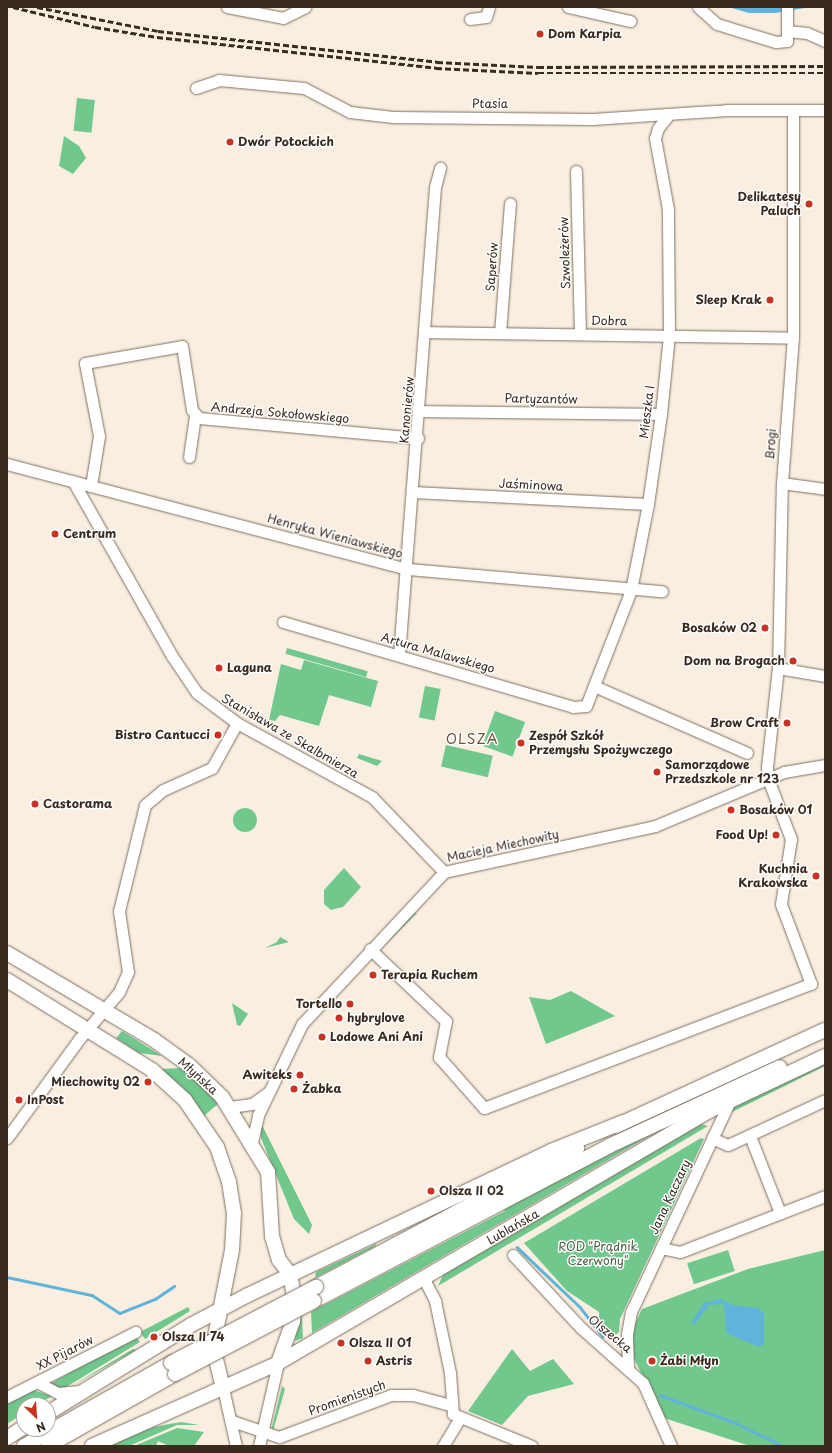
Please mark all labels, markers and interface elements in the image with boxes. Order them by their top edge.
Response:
place label: Dom Karpia [548,27,621,41]
marker: Dom Karpia [535,29,545,39]
street label: Ptasia [472,97,508,111]
place label: Dwór Potockich [238,135,334,149]
marker: Dwór Potockich [225,137,235,147]
place label: Delikatesy Paluch [738,190,801,218]
marker: Delikatesy Paluch [804,199,814,209]
street label: Szwoleżerów [557,217,573,289]
street label: Saperów [483,242,501,292]
place label: Sleep Krak [695,293,762,307]
marker: Sleep Krak [765,295,775,305]
street label: Dobra [591,313,627,329]
street label: Kanonierów [397,376,417,444]
street label: Mieszka I [637,384,657,440]
street label: Partyzantów [504,391,578,407]
street label: Andrzeja Sokołowskiego [210,400,350,426]
street label: Brogi [763,428,779,460]
street label: Jaśminowa [498,476,564,494]
street label: Henryka Wieniawskiego [266,511,404,561]
place label: Centrum [63,527,116,541]
marker: Centrum [50,529,60,539]
place label: Bosaków 02 [681,621,757,635]
marker: Bosaków 02 [760,623,770,633]
street label: Artura Malawskiego [379,630,497,676]
place label: Dom na Brogach [683,654,785,668]
marker: Dom na Brogach [788,656,798,666]
place label: Laguna [227,661,272,675]
marker: Laguna [214,663,224,673]
street label: Stanisława ze Skalbmierza [219,691,361,781]
place label: Brow Craft [709,716,779,730]
marker: Brow Craft [782,718,792,728]
place label: Bistro Cantucci [115,728,210,742]
place label: Zespół Szkół Przemysłu Spożywczego [529,729,673,757]
marker: Bistro Cantucci [213,730,223,740]
district label: OLSZA [446,731,498,747]
marker: Zespół Szkół Przemysłu Spożywczego [516,738,526,748]
place label: Samorządowe Przedszkole nr 123 [665,758,780,786]
marker: Samorządowe Przedszkole nr 123 [652,767,662,777]
place label: Castorama [43,797,112,811]
marker: Castorama [30,799,40,809]
place label: Bosaków 01 [739,803,813,817]
marker: Bosaków 01 [726,805,736,815]
street label: Macieja Miechowity [445,827,561,865]
place label: Food Up! [716,828,768,842]
marker: Food Up! [771,830,781,840]
place label: Kuchnia Krakowska [738,862,808,890]
marker: Kuchnia Krakowska [811,871,821,881]
place label: Terapia Ruchem [381,968,479,982]
marker: Terapia Ruchem [368,970,378,980]
place label: Tortello [296,997,342,1011]
marker: Tortello [345,999,355,1009]
place label: hybrylove [347,1011,405,1025]
marker: hybrylove [334,1013,344,1023]
place label: Lodowe Ani Ani [330,1030,423,1044]
marker: Lodowe Ani Ani [317,1032,327,1042]
street label: Młyńska [175,1055,221,1097]
place label: Awiteks [242,1068,292,1082]
marker: Awiteks [295,1070,305,1080]
place label: Miechowity 02 [51,1075,140,1089]
marker: Miechowity 02 [143,1077,153,1087]
place label: Żabka [302,1082,342,1096]
marker: Żabka [289,1084,299,1094]
place label: InPost [27,1093,64,1107]
marker: InPost [14,1095,24,1105]
street label: Jana Kaczary [647,1158,693,1236]
place label: Olsza II 02 [439,1184,505,1198]
marker: Olsza II 02 [426,1186,436,1196]
street label: Lublańska [484,1206,542,1248]
park label: ROD "Prądnik Czerwony" [557,1240,639,1268]
street label: Olszecka [585,1312,635,1356]
place label: Olsza II 74 [162,1330,226,1344]
street label: XX Pijarów [34,1332,96,1374]
marker: Olsza II 74 [149,1332,159,1342]
place label: Olsza II 01 [349,1336,413,1350]
marker: Olsza II 01 [336,1338,346,1348]
place label: Astris [376,1354,412,1368]
place label: Żabi Młyn [660,1354,719,1368]
marker: Astris [363,1356,373,1366]
marker: Żabi Młyn [647,1356,657,1366]
street label: Promienistych [306,1377,388,1419]
north arrow [16,1397,56,1437]
text: N [33,1418,48,1437]

